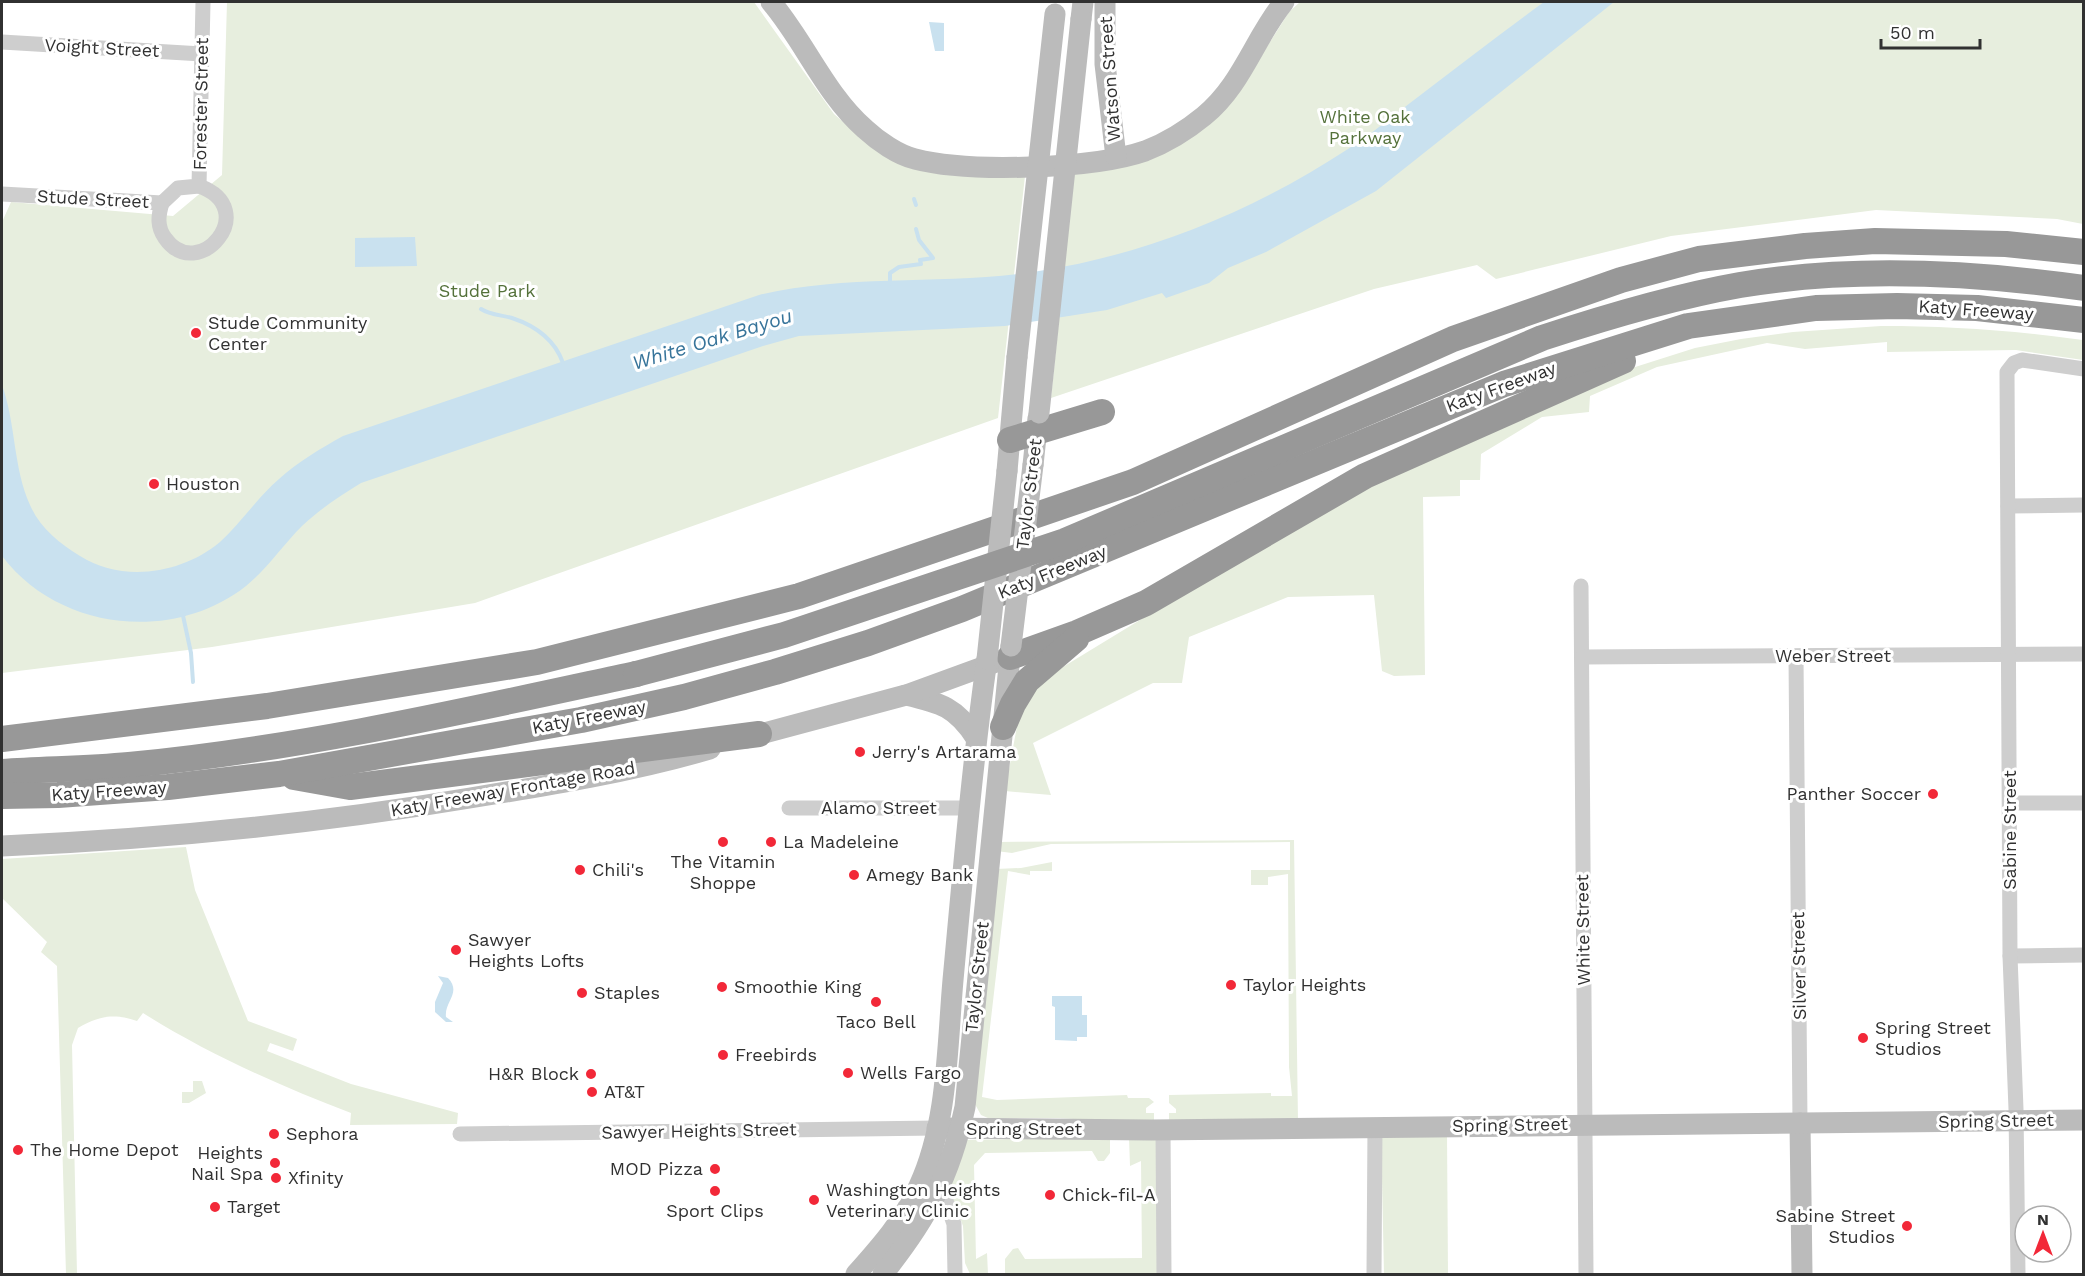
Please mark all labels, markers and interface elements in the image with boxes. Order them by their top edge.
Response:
scale bar [1881,12,1980,50]
street label: Watson Street [1095,15,1124,142]
text: 50 m [1890,22,1935,43]
street label: Voight Street [44,34,160,61]
street label: Forester Street [189,37,212,171]
park label: White Oak Parkway [1319,106,1411,148]
street label: Stude Street [36,185,150,212]
park label: Stude Park [439,280,535,301]
street label: Katy Freeway [1918,295,2035,324]
water label: White Oak Bayou [629,303,795,375]
place label: Stude Community Center [208,312,368,354]
marker: Stude Community Center [189,326,203,340]
street label: Katy Freeway [1443,357,1559,416]
street label: Taylor Street [1011,437,1046,551]
place label: Houston [166,473,240,494]
marker: Houston [147,477,161,491]
street label: Katy Freeway [994,540,1110,603]
street label: Weber Street [1775,645,1891,666]
street label: Katy Freeway [530,695,648,738]
place label: Jerry's Artarama [872,741,1016,762]
marker: Jerry's Artarama [853,745,867,759]
street label: Katy Freeway Frontage Road [389,757,637,820]
street label: Sabine Street [1999,770,2020,890]
street label: Katy Freeway [51,776,168,805]
place label: Panther Soccer [1786,783,1921,804]
marker: Panther Soccer [1926,787,1940,801]
street label: Alamo Street [821,797,937,818]
place label: La Madeleine [783,831,899,852]
marker: The Vitamin Shoppe [716,835,730,849]
marker: La Madeleine [764,835,778,849]
place label: The Vitamin Shoppe [671,851,775,893]
place label: Chili's [592,859,644,880]
marker: Chili's [573,863,587,877]
place label: Amegy Bank [866,864,973,885]
marker: Amegy Bank [847,868,861,882]
street label: White Street [1571,874,1594,986]
street label: Silver Street [1787,911,1810,1020]
street label: Taylor Street [960,920,993,1034]
place label: Sawyer Heights Lofts [468,929,584,971]
marker: Sawyer Heights Lofts [449,943,463,957]
place label: Taylor Heights [1243,974,1366,995]
place label: Smoothie King [734,976,862,997]
marker: Taylor Heights [1224,978,1238,992]
marker: Smoothie King [715,980,729,994]
place label: Staples [594,982,660,1003]
marker: Staples [575,986,589,1000]
marker: Taco Bell [869,995,883,1009]
place label: Taco Bell [836,1011,916,1032]
place label: Spring Street Studios [1875,1017,1991,1059]
marker: Spring Street Studios [1856,1031,1870,1045]
place label: Freebirds [735,1044,817,1065]
marker: Freebirds [716,1048,730,1062]
place label: Wells Fargo [860,1062,961,1083]
place label: H&R Block [488,1063,579,1084]
marker: Wells Fargo [841,1066,855,1080]
marker: H&R Block [584,1067,598,1081]
place label: AT&T [604,1081,645,1102]
marker: AT&T [585,1085,599,1099]
street label: Spring Street [1938,1109,2055,1132]
street label: Spring Street [1452,1113,1569,1136]
street label: Sawyer Heights Street [601,1118,797,1143]
street label: Spring Street [966,1118,1082,1139]
place label: Sephora [286,1123,358,1144]
marker: Sephora [267,1127,281,1141]
place label: The Home Depot [30,1139,179,1160]
place label: Heights Nail Spa [191,1142,263,1184]
marker: The Home Depot [11,1143,25,1157]
marker: Heights Nail Spa [268,1156,282,1170]
place label: MOD Pizza [610,1158,703,1179]
marker: MOD Pizza [708,1162,722,1176]
place label: Xfinity [288,1167,344,1188]
marker: Xfinity [269,1171,283,1185]
place label: Washington Heights Veterinary Clinic [826,1179,1000,1221]
marker: Sport Clips [708,1184,722,1198]
place label: Chick-fil-A [1062,1184,1156,1205]
marker: Chick-fil-A [1043,1188,1057,1202]
marker: Washington Heights Veterinary Clinic [807,1193,821,1207]
place label: Target [227,1196,281,1217]
marker: Target [208,1200,222,1214]
place label: Sport Clips [666,1200,764,1221]
north arrow [2013,1204,2073,1264]
place label: Sabine Street Studios [1776,1205,1895,1247]
text: N [2037,1210,2049,1229]
marker: Sabine Street Studios [1900,1219,1914,1233]

